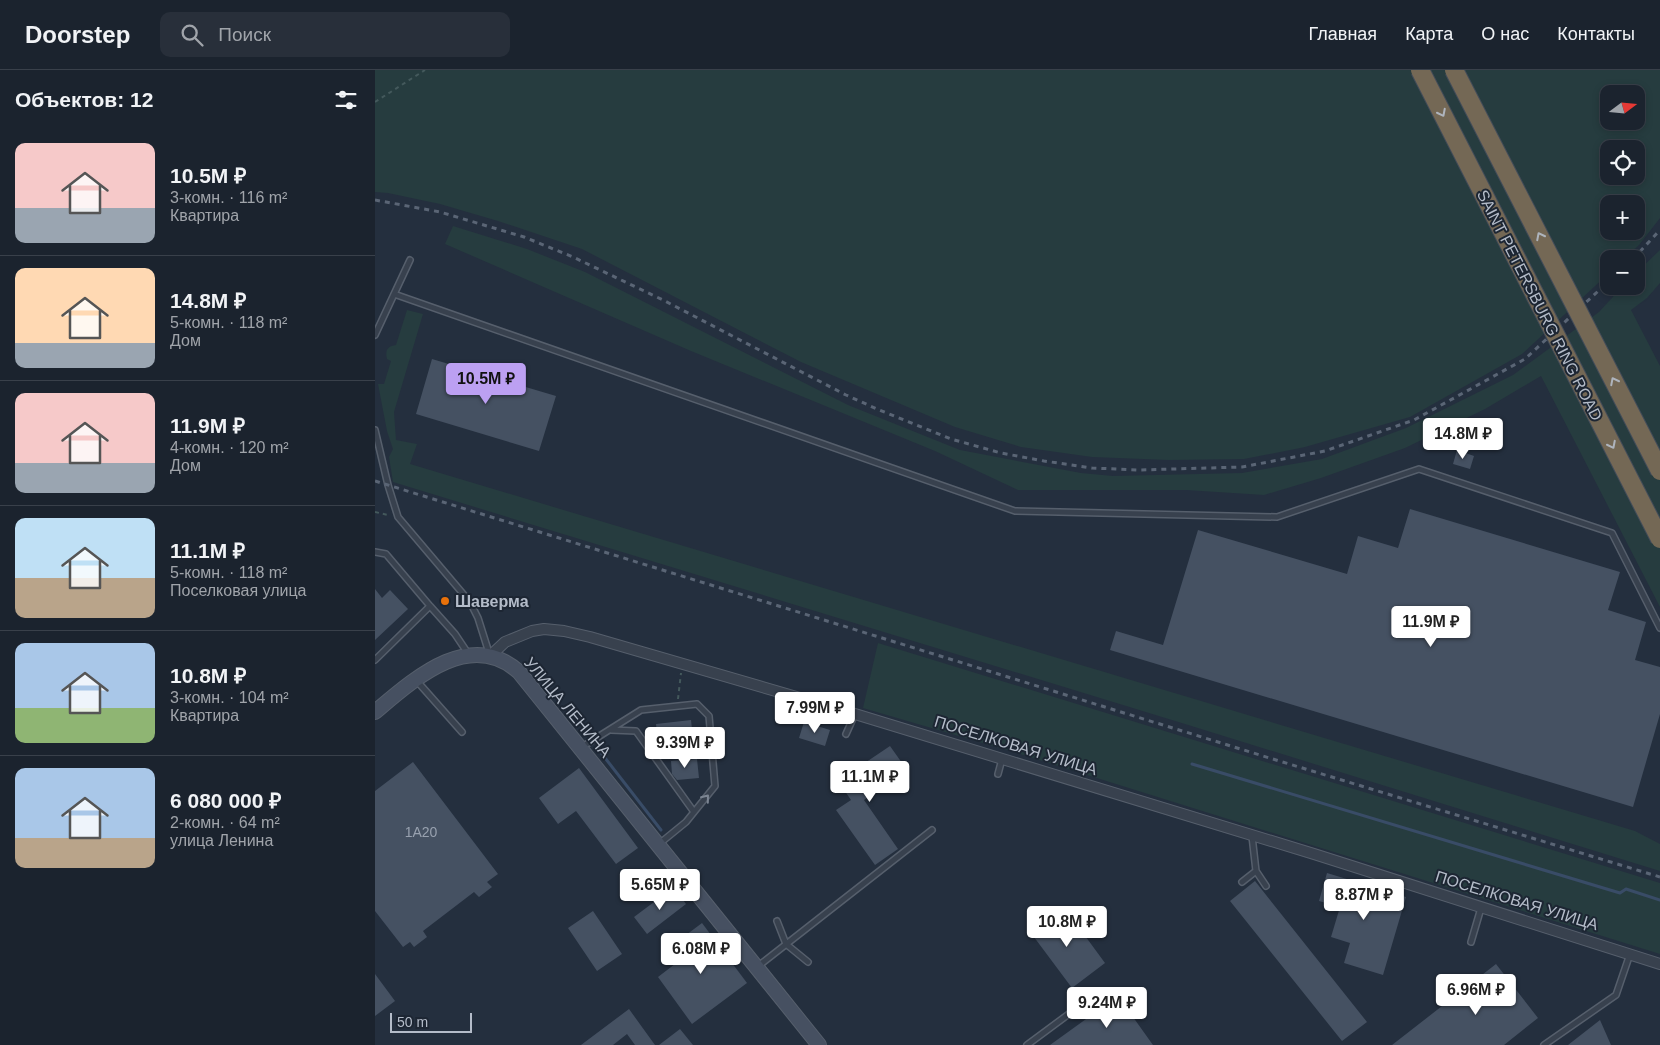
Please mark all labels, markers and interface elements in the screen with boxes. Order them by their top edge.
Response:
search box [160,12,510,57]
text: Doorstep [25,21,130,48]
icon: search [178,21,206,49]
text: Поиск [218,24,271,45]
text: Главная [1309,24,1377,44]
text: Карта [1405,24,1453,44]
text: О нас [1481,24,1529,44]
text: Контакты [1557,24,1635,44]
north arrow [1600,85,1645,130]
map controls [1600,85,1645,295]
icon: filters [332,86,360,114]
text: Объектов: 12 [15,88,153,111]
one-way arrow [1436,108,1446,117]
button: locate [1600,140,1645,185]
icon: home [55,163,115,223]
text: 10.5M ₽ [170,164,246,187]
street label: SAINT PETERSBURG RING ROAD [1474,187,1605,423]
text: 3-комн. · 116 m² [170,189,287,206]
button: + [1600,195,1645,240]
text: Квартира [170,207,239,224]
one-way arrow [1536,232,1546,241]
button: − [1600,250,1645,295]
icon: home [55,288,115,348]
text: 14.8M ₽ [170,289,246,312]
text: 5-комн. · 118 m² [170,314,287,331]
text: Дом [170,332,201,349]
pin: 10.5M ₽ [440,362,532,405]
text: 10.5M ₽ [457,370,515,387]
one-way arrow [1610,377,1620,386]
icon: home [55,413,115,473]
text: 11.9M ₽ [170,414,245,437]
pin: 14.8M ₽ [1417,418,1509,460]
text: 14.8M ₽ [1434,425,1492,442]
text: 4-комн. · 120 m² [170,439,289,456]
one-way arrow [1606,440,1616,449]
text: Дом [170,457,201,474]
icon: home [55,538,115,598]
text: 11.1M ₽ [170,539,245,562]
text: 5-комн. · 118 m² [170,564,287,581]
text: Поселковая улица [170,582,307,599]
place label: Шаверма [455,593,529,610]
marker: Шаверма [439,595,451,607]
pin: 11.9M ₽ [1385,606,1477,648]
text: 11.9M ₽ [1402,613,1460,630]
street label: УЛИЦА ЛЕНИНА [521,654,615,761]
icon: home [55,663,115,723]
text: 10.8M ₽ [170,664,246,687]
text: 3-комн. · 104 m² [170,689,289,706]
pin: 7.99M ₽ [769,692,861,734]
text: 7.99M ₽ [786,699,844,716]
text: Квартира [170,707,239,724]
street label: ПОСЕЛКОВАЯ УЛИЦА [932,713,1100,778]
pin: 9.39M ₽ [639,726,731,769]
text: 9.39M ₽ [656,734,714,751]
pin: 11.1M ₽ [824,760,916,803]
text: 11.1M ₽ [841,768,899,785]
icon: home [55,788,115,848]
text: 6 080 000 ₽ [170,789,281,812]
one-way arrow [700,795,708,804]
text: 2-комн. · 64 m² [170,814,280,831]
house number: 1А20 [405,824,438,840]
text: улица Ленина [170,832,273,849]
pin: 5.65M ₽ [614,868,706,911]
street label: ПОСЕЛКОВАЯ УЛИЦА [1433,868,1601,933]
text: 5.65M ₽ [631,876,689,893]
pin: 8.87M ₽ [1318,878,1410,921]
text: 8.87M ₽ [1335,886,1393,903]
pin: 10.8M ₽ [1021,906,1113,948]
text: 10.8M ₽ [1038,913,1096,930]
pin: 6.08M ₽ [655,932,747,975]
text: 6.08M ₽ [672,940,730,957]
pin: 6.96M ₽ [1430,974,1522,1016]
text: 6.96M ₽ [1447,981,1505,998]
pin: 9.24M ₽ [1061,986,1153,1029]
text: 9.24M ₽ [1078,994,1136,1011]
scale bar [390,1010,473,1033]
text: 50 m [397,1014,428,1030]

